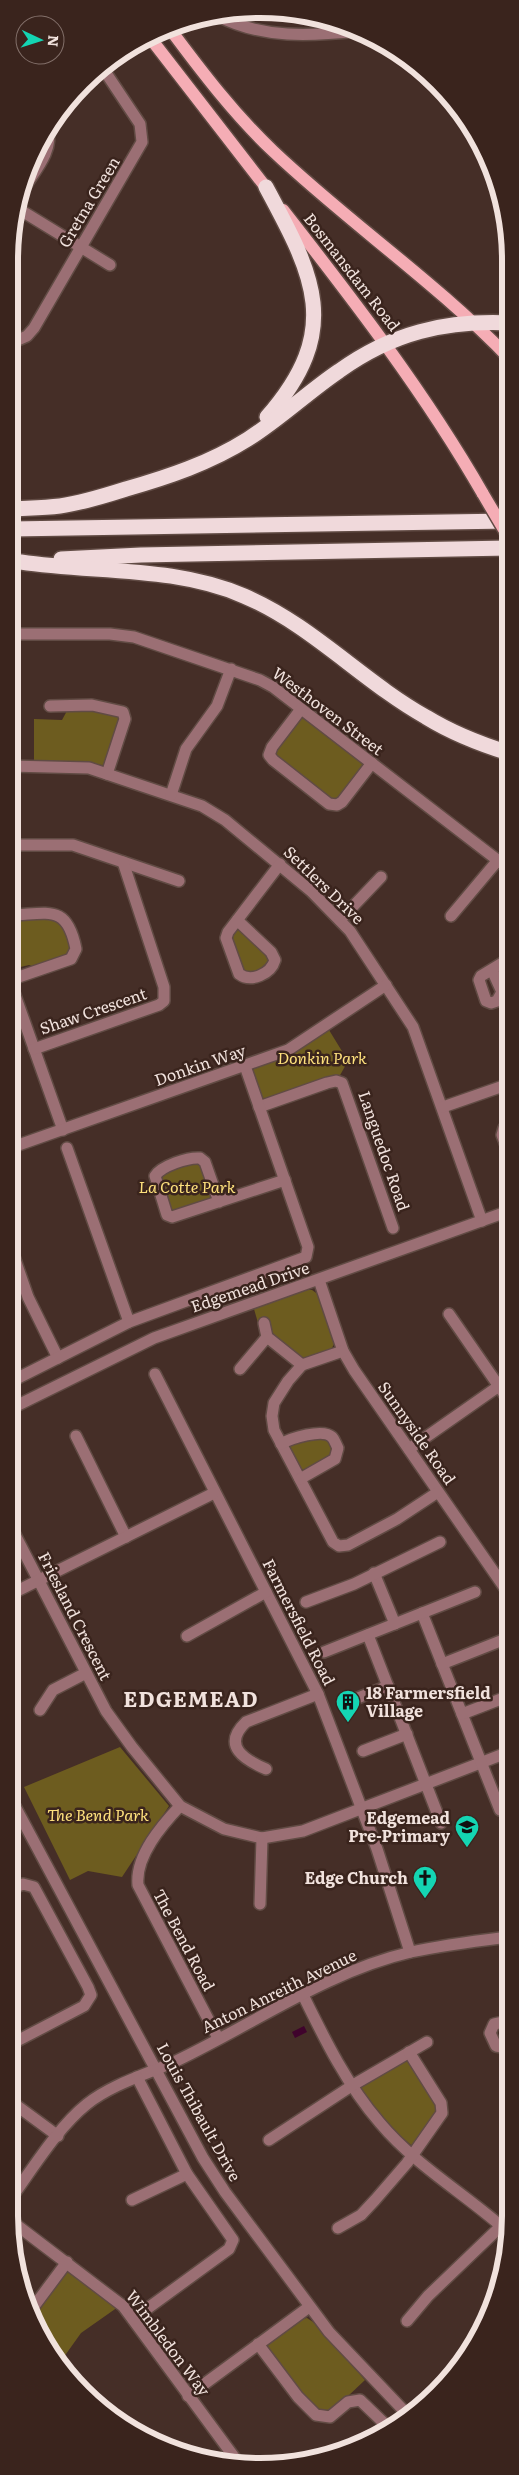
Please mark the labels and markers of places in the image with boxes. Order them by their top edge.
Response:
place label: 18 Farmersfield Village [366,1680,491,1722]
building icon: 18 Farmersfield Village [335,1689,361,1723]
place label: Edgemead Pre-Primary [348,1805,450,1847]
school or university icon: Edgemead Pre-Primary [454,1814,480,1848]
place label: Edge Church [304,1865,408,1889]
church icon: Edge Church [412,1865,438,1899]

